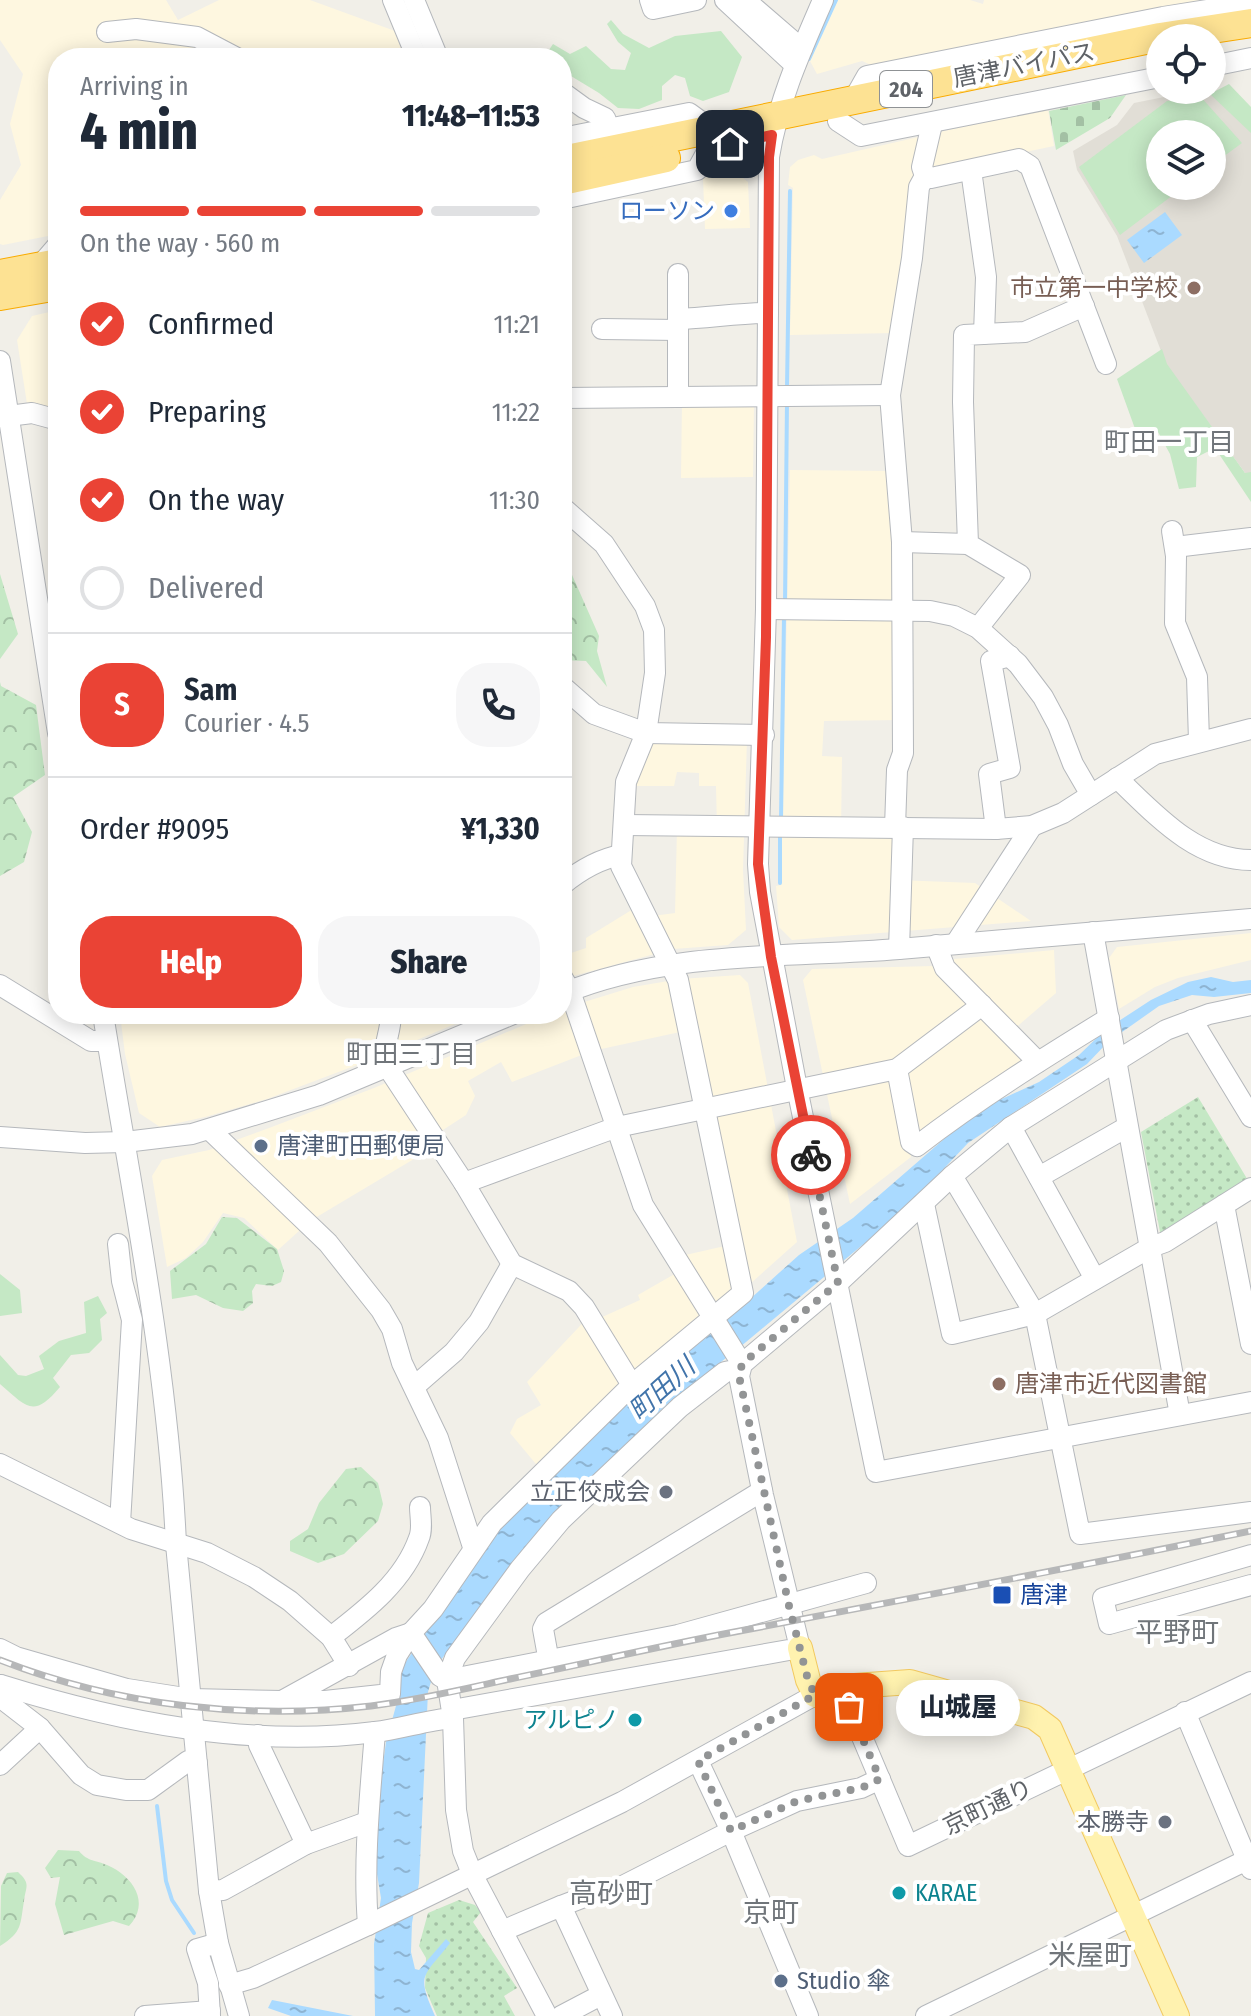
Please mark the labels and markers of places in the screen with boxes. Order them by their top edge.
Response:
pin [696,110,764,178]
place label: ローソン [619,197,715,225]
marker: ローソン [722,202,740,220]
place label: 市立第一中学校 [1010,274,1178,302]
marker: 市立第一中学校 [1185,279,1203,297]
place label: 唐津町田郵便局 [277,1132,445,1160]
marker: 唐津町田郵便局 [252,1137,270,1155]
place label: 唐津市近代図書館 [1015,1370,1207,1398]
marker: 唐津市近代図書館 [990,1375,1008,1393]
place label: 立正佼成会 [530,1478,650,1506]
marker: 立正佼成会 [657,1483,675,1501]
place label: 唐津 [1020,1581,1068,1609]
marker: 唐津 [991,1584,1013,1606]
pin [815,1673,883,1741]
callout: 山城屋 [897,1679,1021,1735]
place label: アルピノ [523,1706,619,1734]
marker: アルピノ [626,1711,644,1729]
place label: 本勝寺 [1077,1808,1149,1836]
marker: 本勝寺 [1156,1813,1174,1831]
place label: KARAE [915,1879,977,1907]
marker: KARAE [890,1884,908,1902]
place label: Studio 傘 [797,1967,890,1995]
marker: Studio 傘 [772,1972,790,1990]

